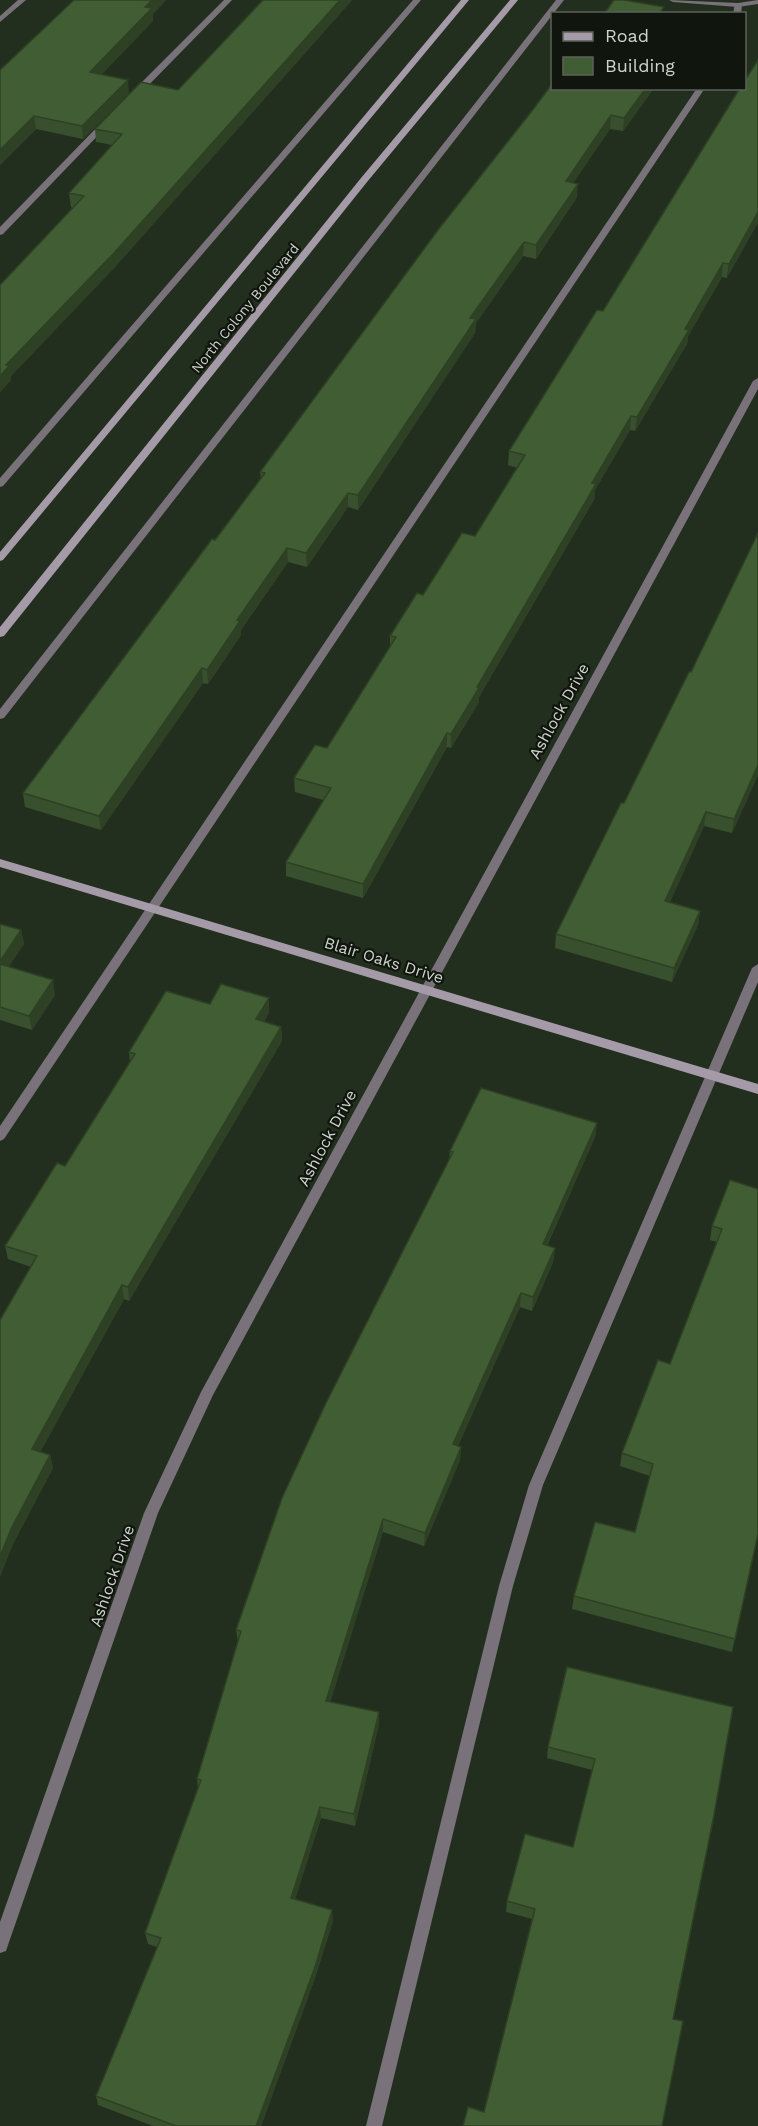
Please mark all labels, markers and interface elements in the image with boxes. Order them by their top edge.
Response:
legend [551,12,746,90]
text: Road [605,25,649,46]
text: Building [605,55,675,76]
street label: North Colony Boulevard [188,240,302,376]
street label: Ashlock Drive [525,660,593,762]
street label: Blair Oaks Drive [322,933,446,987]
street label: Ashlock Drive [294,1087,360,1189]
street label: Ashlock Drive [86,1523,138,1629]

